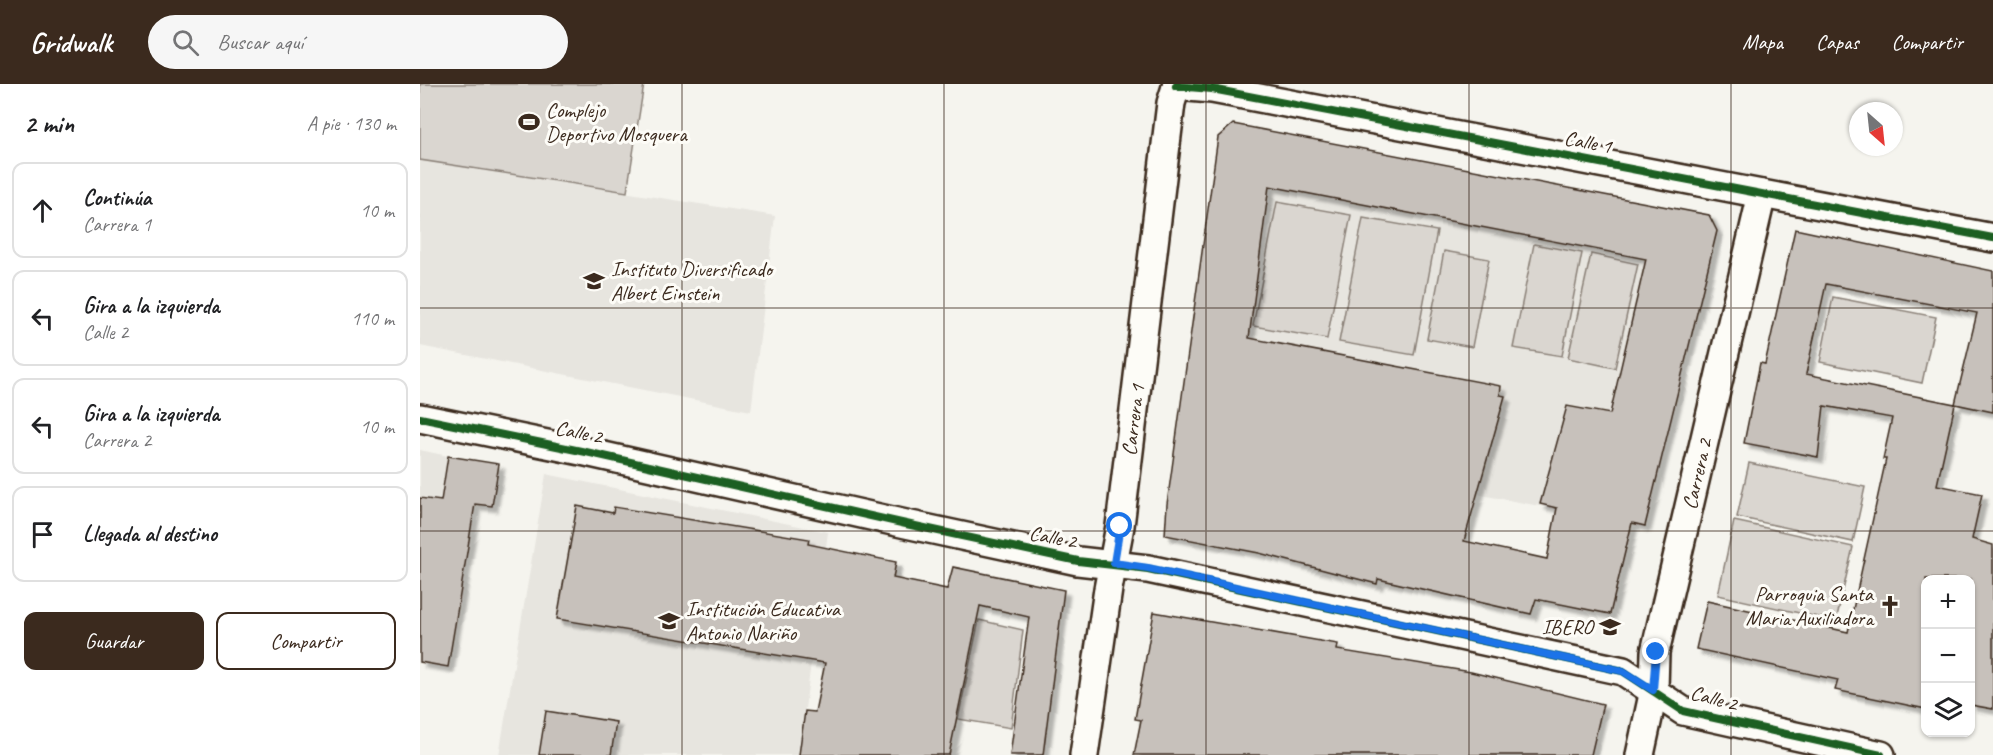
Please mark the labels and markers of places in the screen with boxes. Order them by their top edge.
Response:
place label: Complejo Deportivo Mosquera [546,97,688,147]
sports icon: Complejo Deportivo Mosquera [517,110,541,134]
place label: Instituto Diversificado Albert Einstein [611,256,775,306]
school or university icon: Instituto Diversificado Albert Einstein [582,269,606,293]
place label: Parroquia Santa Maria Auxiliadora [1746,581,1875,631]
church icon: Parroquia Santa Maria Auxiliadora [1878,594,1902,618]
place label: Institución Educativa Antonio Nariño [686,596,842,646]
school or university icon: Institución Educativa Antonio Nariño [657,609,681,633]
place label: IBERO [1542,614,1596,640]
school or university icon: IBERO [1598,615,1622,639]

